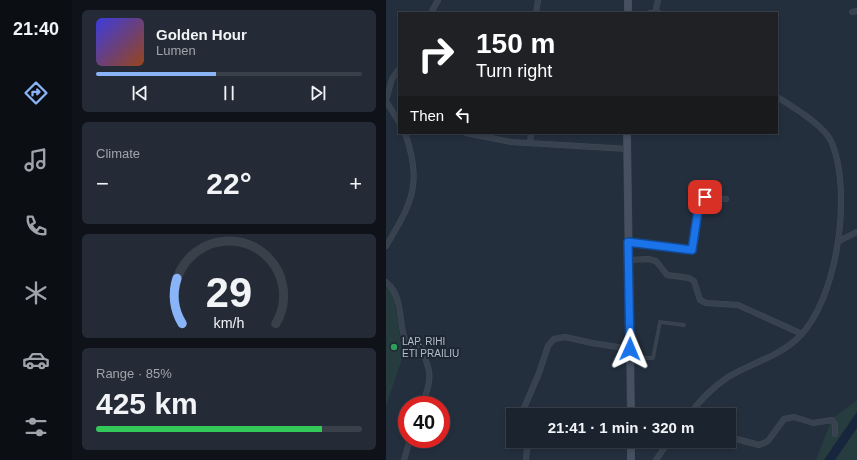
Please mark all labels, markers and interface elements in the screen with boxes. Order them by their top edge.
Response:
text: 21:40 [13,19,59,39]
text: Golden Hour [156,26,247,43]
icon: right [410,28,462,80]
text: 150 m [476,28,555,59]
text: Lumen [156,43,196,58]
text: Turn right [476,61,552,81]
icon: directions [22,79,50,107]
icon: previous [129,82,151,104]
icon: pause [218,82,240,104]
icon: next [307,82,329,104]
icon: left [452,104,474,126]
text: Then [410,107,444,124]
icon: music [22,146,50,174]
text: Climate [96,146,140,161]
text: 22° [206,167,252,200]
text: − [96,171,109,196]
text: + [349,171,362,196]
pin [688,180,722,214]
icon: arrive [694,186,716,208]
icon: phone [22,212,50,240]
text: 29 [206,269,252,316]
icon: climate [22,279,50,307]
text: km/h [214,315,245,331]
position arrow [609,328,651,370]
place label: LAP. RIHI ETI PRAILIU [402,336,459,359]
marker: LAP. RIHI ETI PRAILIU [389,342,399,352]
icon: car [22,346,50,374]
text: Range · 85% [96,366,172,381]
text: 425 km [96,387,198,420]
speed limit sign: 40 [398,396,450,448]
icon: filters [22,413,50,441]
text: 21:41 · 1 min · 320 m [548,419,694,436]

